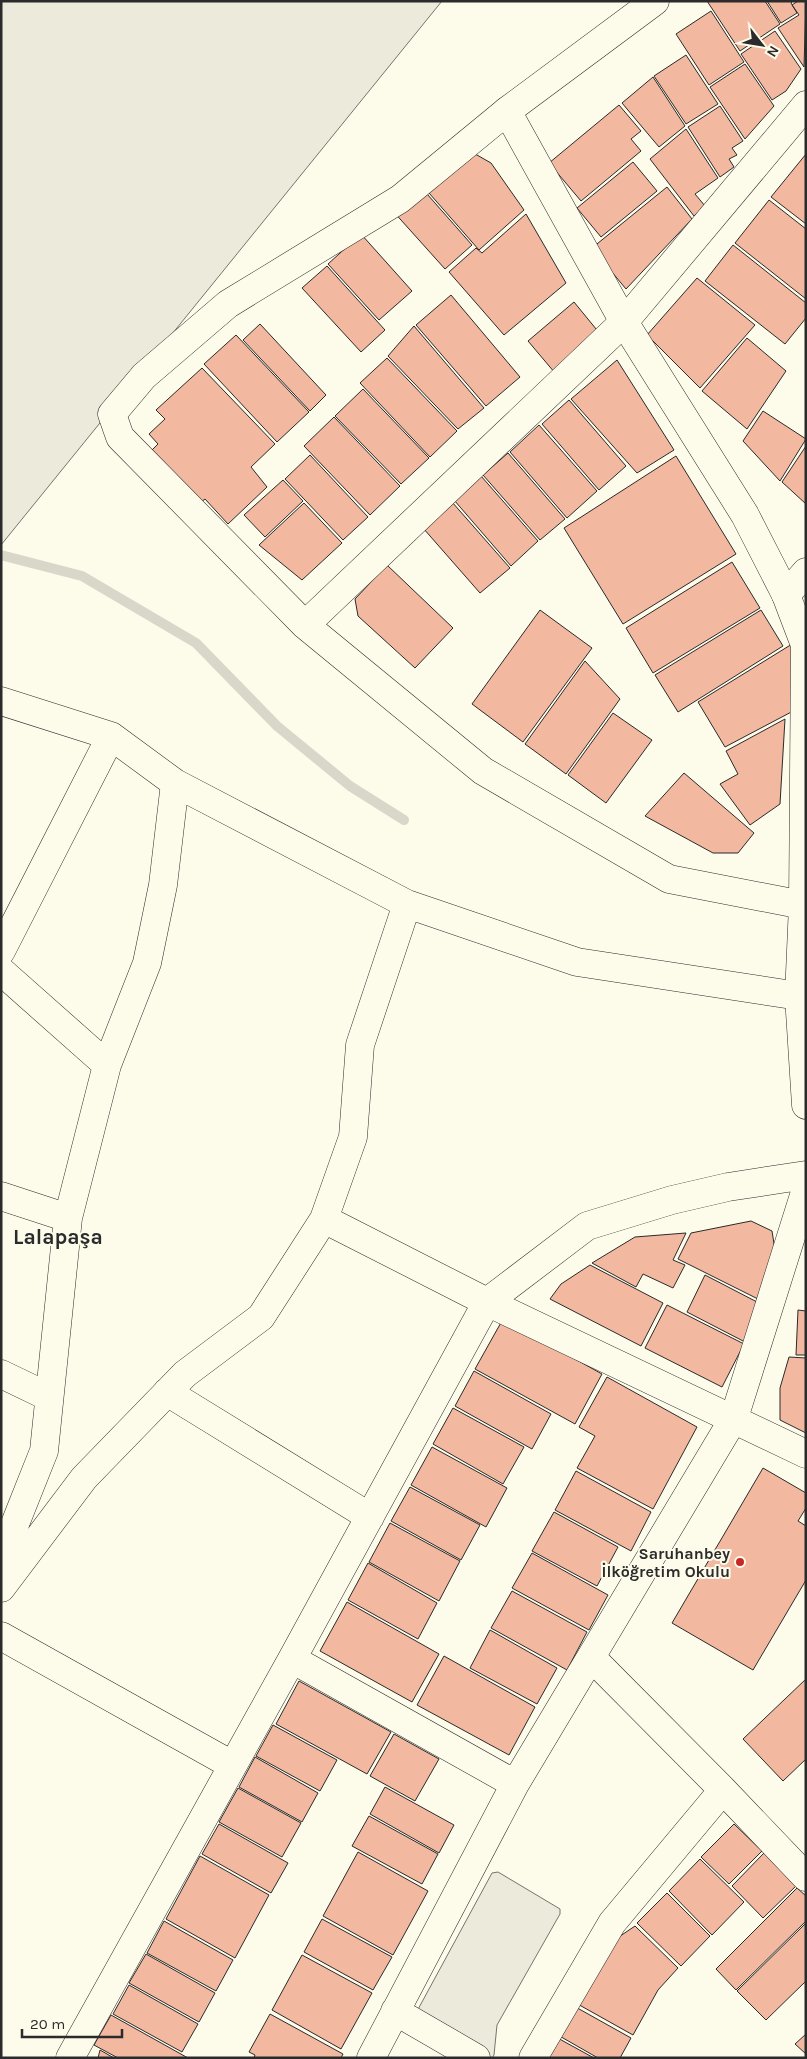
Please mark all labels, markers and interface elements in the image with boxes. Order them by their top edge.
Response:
north arrow [737,20,787,70]
text: N [763,43,783,60]
district label: Lalapaşa [13,1225,103,1249]
place label: Saruhanbey İlköğretim Okulu [602,1544,730,1581]
marker: Saruhanbey İlköğretim Okulu [734,1556,746,1568]
scale bar [22,2006,122,2038]
text: 20 m [30,2015,65,2033]

